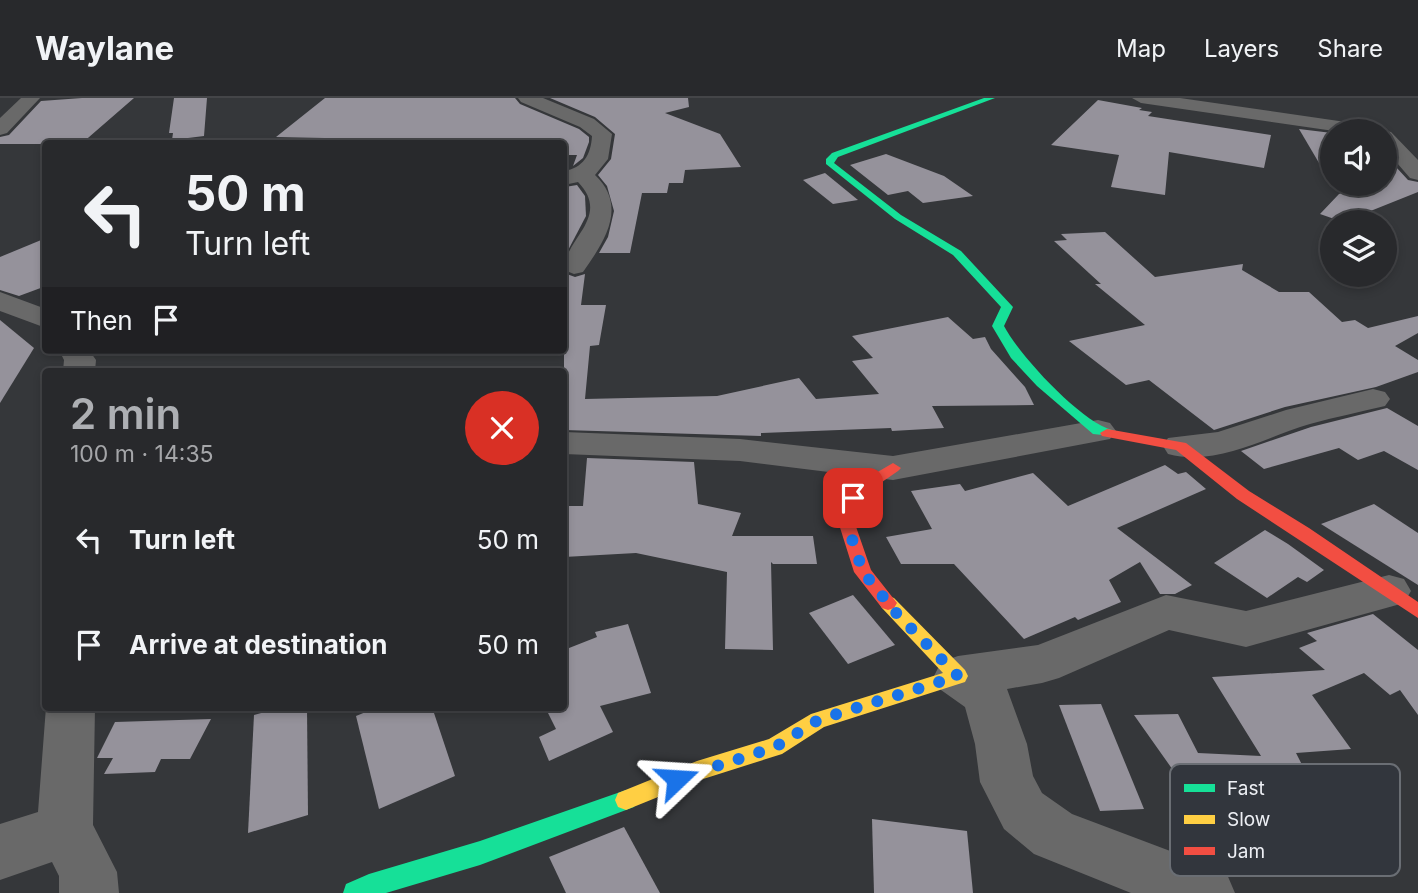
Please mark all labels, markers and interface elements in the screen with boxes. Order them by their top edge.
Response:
text: Waylane [35,28,174,68]
text: Map [1116,34,1166,63]
text: Layers [1204,34,1279,63]
text: Share [1317,34,1383,63]
map controls [1320,119,1397,287]
button: sound [1320,119,1397,196]
text: 50 m [185,164,306,223]
icon: left [70,168,161,259]
button: layers [1320,210,1397,287]
text: Turn left [185,224,310,263]
icon: arrive [147,301,185,339]
text: Then [70,305,133,336]
text: 2 min [70,388,181,439]
button: close [465,391,539,465]
text: 100 m · 14:35 [70,440,214,468]
pin [823,468,883,528]
icon: arrive [834,479,872,517]
icon: left [70,521,108,559]
text: Turn left [129,524,235,555]
text: 50 m [477,524,539,555]
icon: arrive [70,626,108,664]
text: Arrive at destination [129,629,388,660]
text: 50 m [477,629,539,660]
position arrow [640,742,714,816]
legend [1170,764,1400,876]
text: Fast [1227,777,1265,800]
text: Slow [1227,808,1270,831]
text: Jam [1227,840,1265,863]

